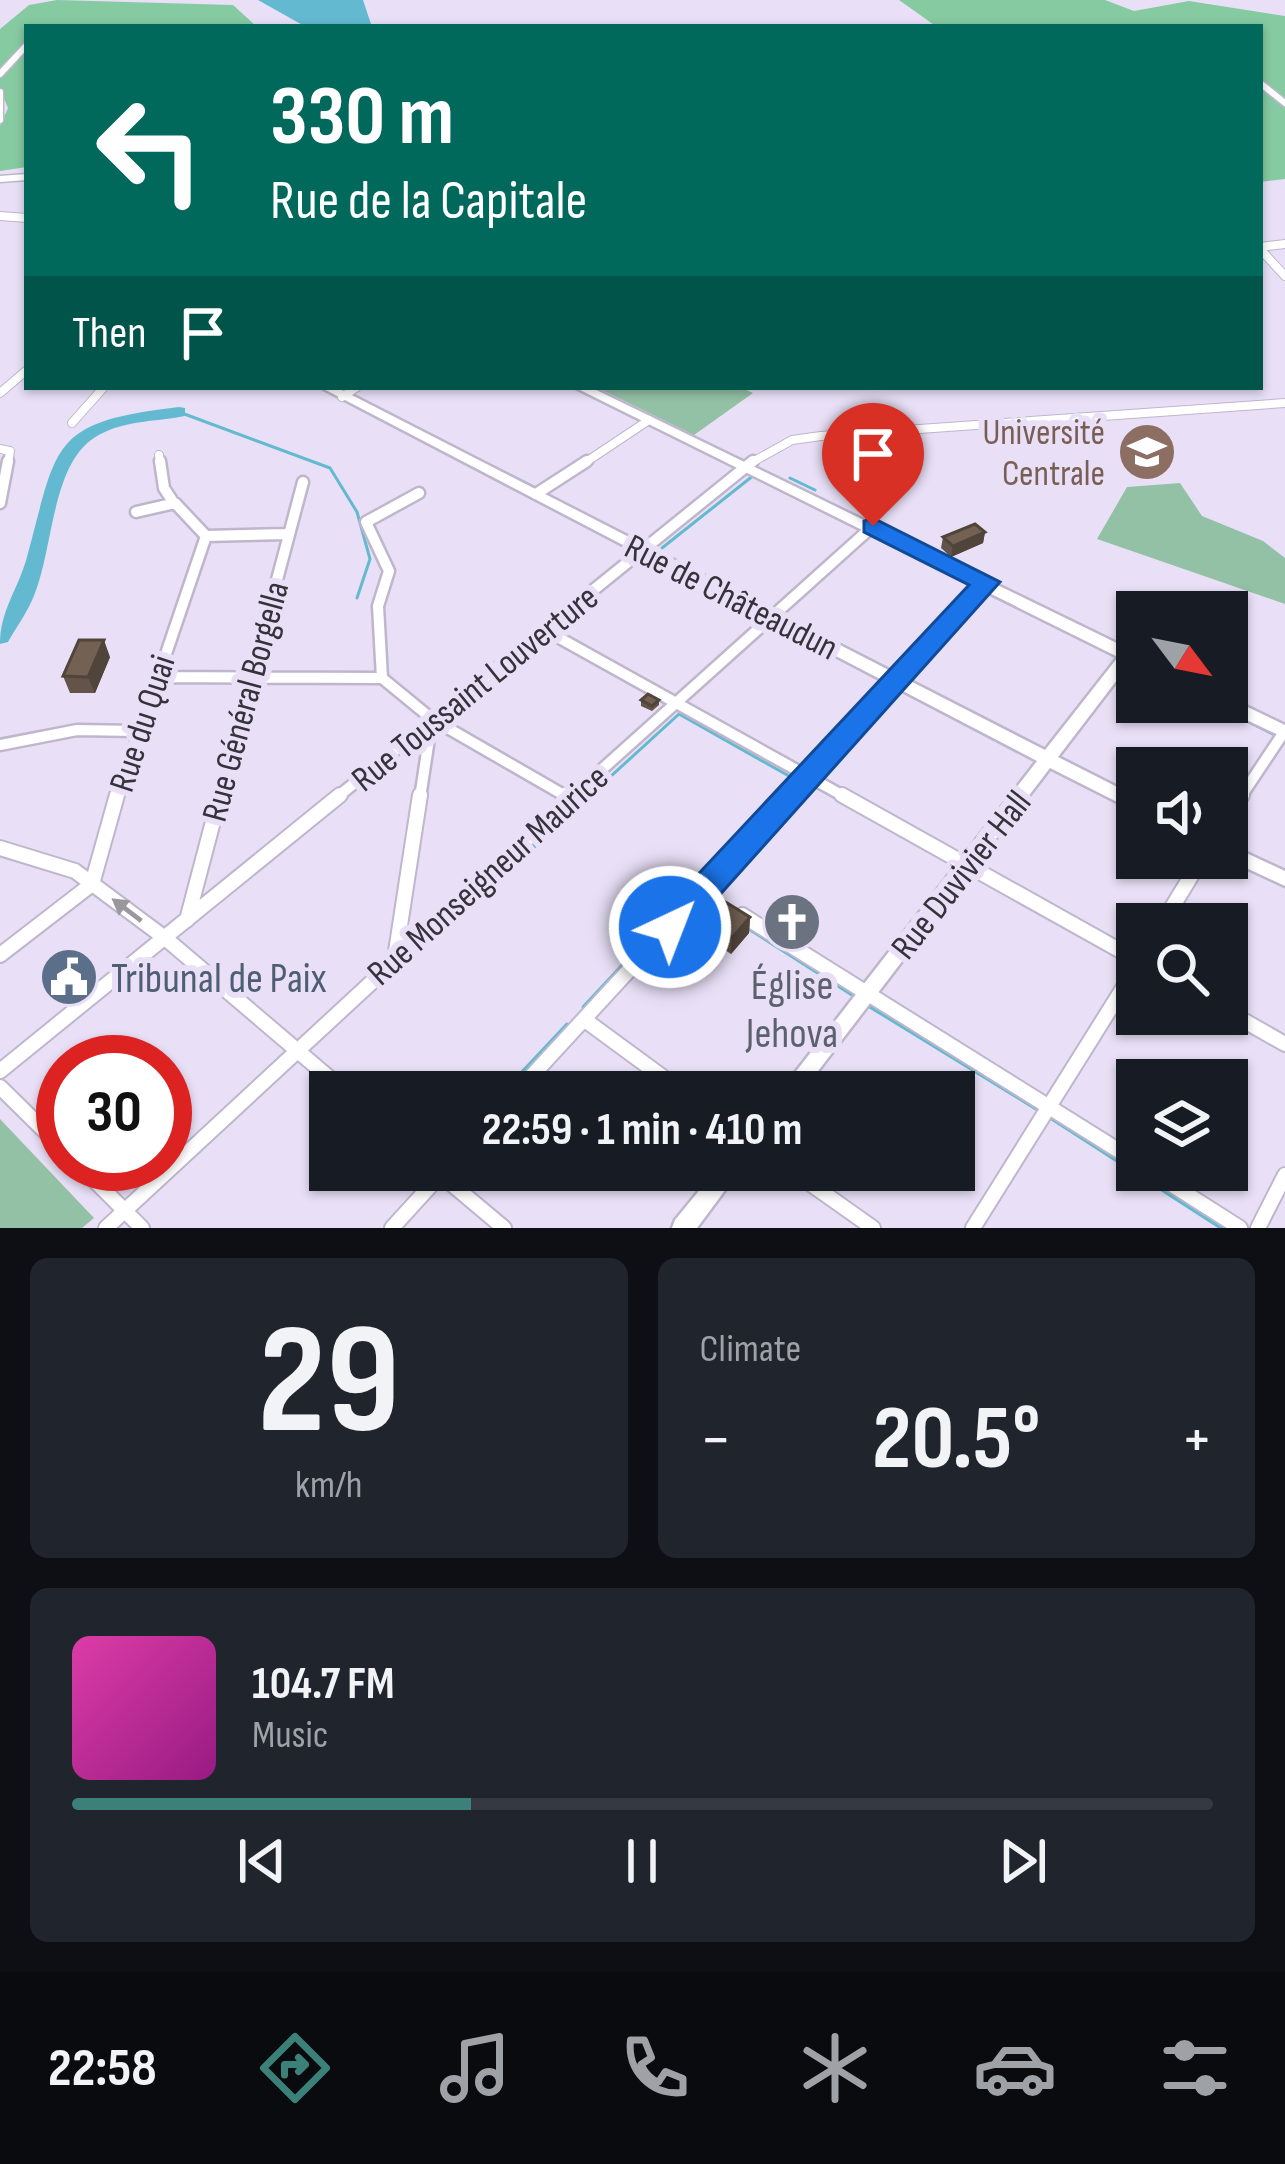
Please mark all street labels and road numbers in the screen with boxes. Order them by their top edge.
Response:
street label: Rue de Châteaudun [617,526,845,670]
street label: Rue Toussaint Louverture [344,576,607,801]
street label: Rue Général Borgella [194,577,299,826]
street label: Rue du Quai [101,650,186,797]
street label: Rue Monseigneur Maurice [359,756,618,995]
street label: Rue Duvivier Hall [883,783,1041,968]

